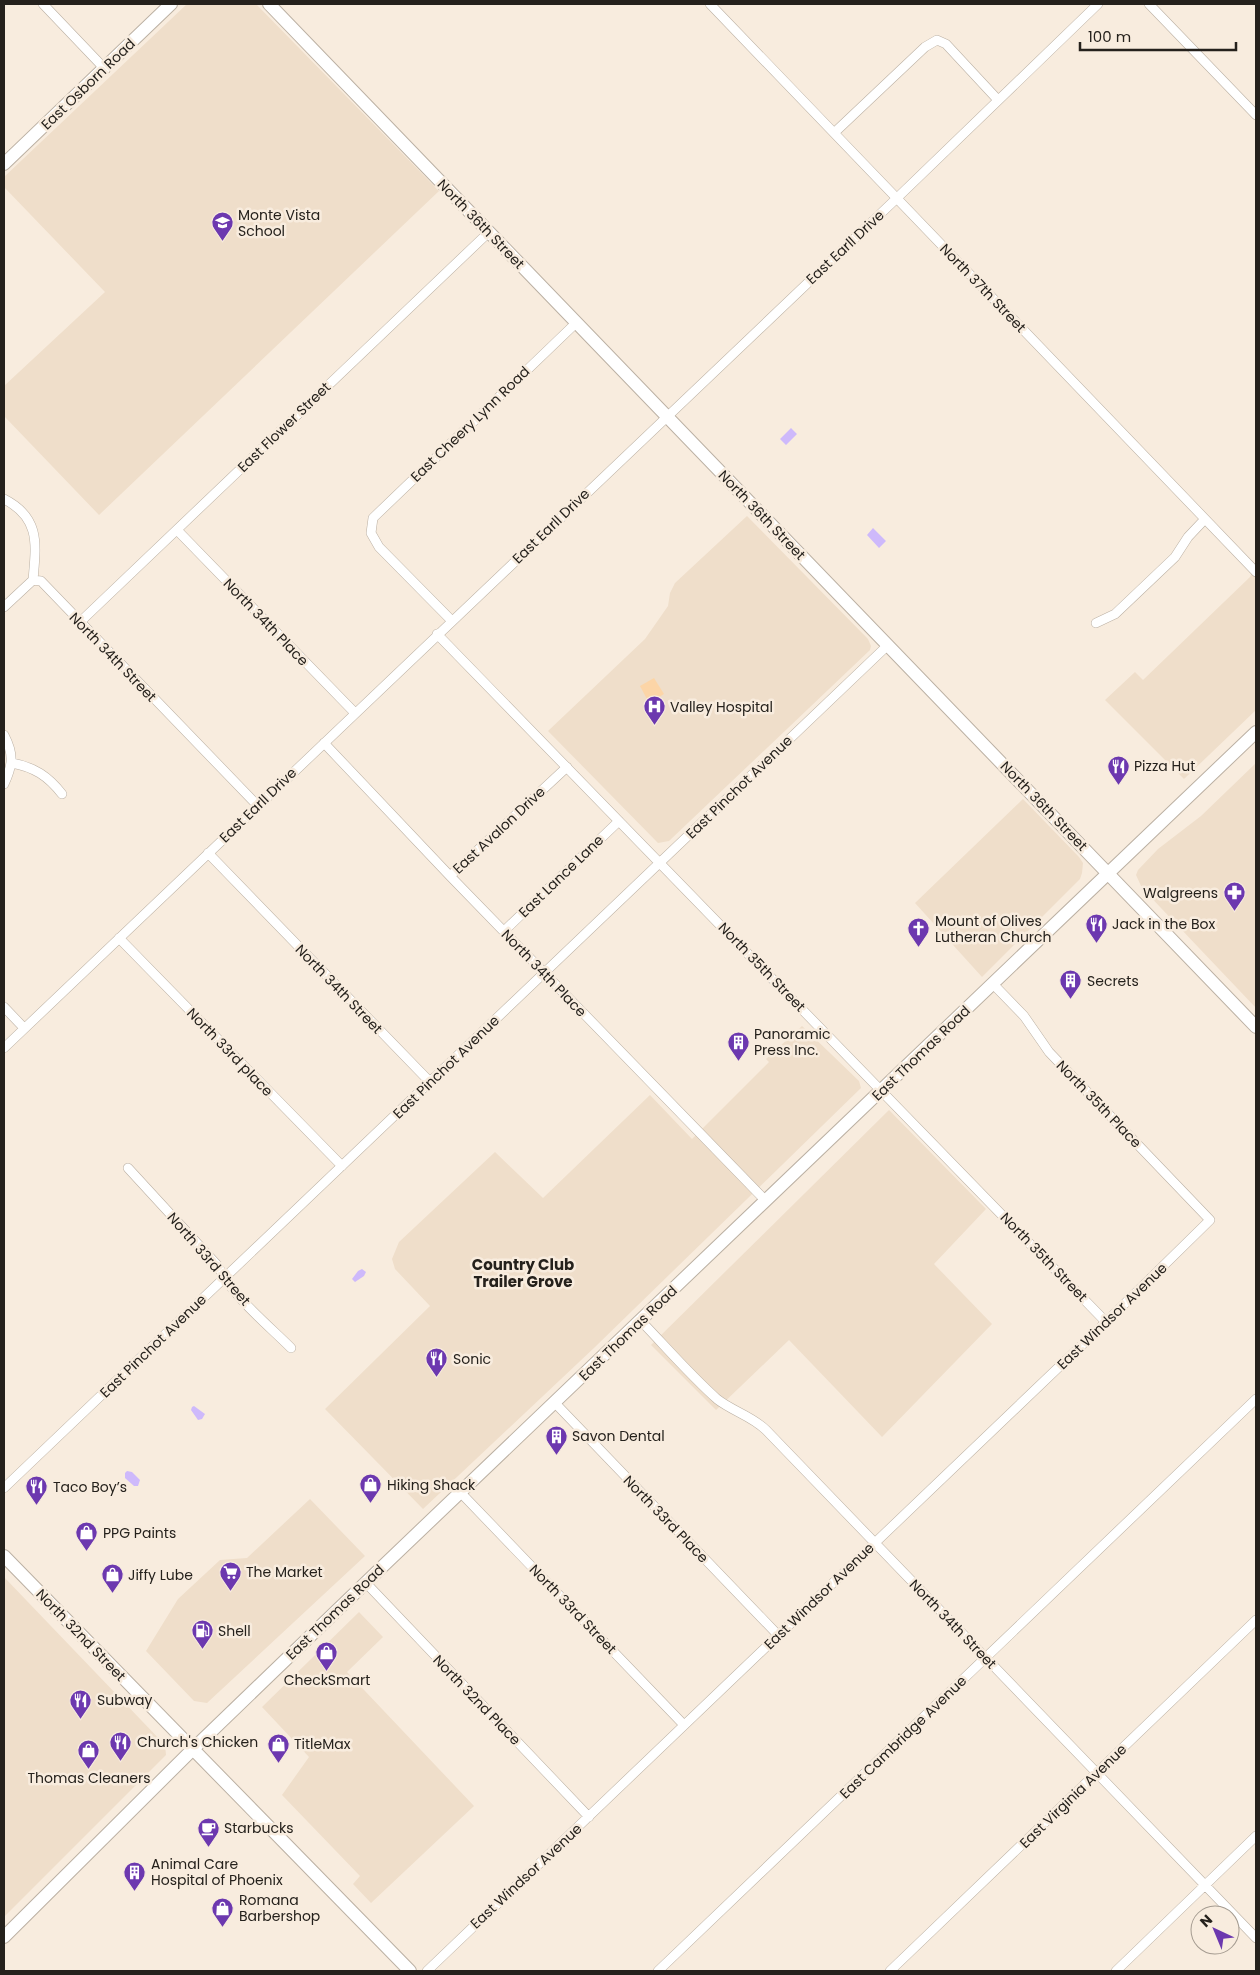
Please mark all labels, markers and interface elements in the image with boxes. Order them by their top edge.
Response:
scale bar [1080,20,1236,52]
text: 100 m [1088,26,1131,47]
street label: East Osborn Road [37,34,139,134]
street label: North 36th Street [433,175,529,273]
place label: Monte Vista School [238,205,320,241]
street label: East Earll Drive [801,205,889,289]
school or university icon: Monte Vista School [210,211,234,242]
street label: North 37th Street [935,239,1031,337]
street label: East Cheery Lynn Road [406,362,534,486]
street label: East Flower Street [233,377,335,477]
street label: North 36th Street [714,466,810,564]
street label: East Earll Drive [508,484,594,568]
street label: North 34th Place [219,574,313,670]
street label: North 34th Street [65,608,161,706]
hospital icon: Valley Hospital [642,695,666,726]
place label: Valley Hospital [670,697,773,717]
street label: East Pinchot Avenue [681,731,797,843]
restaurant icon: Pizza Hut [1106,754,1130,785]
place label: Pizza Hut [1134,756,1195,776]
street label: North 36th Street [996,757,1092,855]
street label: East Earll Drive [215,763,301,847]
street label: East Avalon Drive [448,782,550,878]
street label: East Lance Lane [514,830,608,922]
pharmacy icon: Walgreens [1222,881,1246,912]
place label: Walgreens [1143,883,1218,903]
place label: Mount of Olives Lutheran Church [935,911,1052,947]
restaurant icon: Jack in the Box [1084,912,1108,943]
place label: Jack in the Box [1112,914,1215,934]
church icon: Mount of Olives Lutheran Church [907,917,931,948]
street label: North 35th Street [714,918,810,1016]
street label: North 34th Place [497,925,591,1021]
street label: North 34th Street [291,940,387,1038]
building icon: Secrets [1059,969,1083,1000]
place label: Secrets [1087,971,1139,991]
street label: East Thomas Road [867,1001,975,1105]
street label: North 33rd place [182,1003,278,1101]
street label: East Pinchot Avenue [388,1011,504,1123]
place label: Panoramic Press Inc. [754,1024,831,1060]
building icon: Panoramic Press Inc. [726,1030,750,1061]
street label: North 35th Place [1052,1056,1146,1152]
street label: North 33rd Street [163,1208,255,1310]
street label: North 35th Street [996,1208,1092,1306]
district label: Country Club Trailer Grove [472,1254,574,1292]
street label: East Windsor Avenue [1052,1258,1172,1374]
street label: East Thomas Road [574,1281,682,1385]
street label: East Pinchot Avenue [95,1290,211,1402]
restaurant icon: Sonic [425,1347,449,1378]
place label: Sonic [453,1349,491,1369]
building icon: Savon Dental [544,1424,568,1455]
place label: Savon Dental [572,1426,665,1446]
street label: North 33rd Place [619,1471,713,1568]
shop icon: Hiking Shack [359,1473,383,1504]
restaurant icon: Taco Boy’s [25,1475,49,1506]
place label: Hiking Shack [387,1475,476,1495]
place label: Taco Boy’s [53,1477,127,1497]
shop icon: PPG Paints [75,1521,99,1552]
place label: PPG Paints [103,1523,176,1543]
street label: East Windsor Avenue [759,1538,879,1654]
supermarket icon: The Market [218,1560,242,1591]
street label: East Thomas Road [281,1560,389,1664]
street label: North 33rd Street [525,1560,621,1658]
place label: The Market [246,1562,323,1582]
shop icon: Jiffy Lube [100,1563,124,1594]
place label: Jiffy Lube [128,1565,193,1585]
street label: North 34th Street [905,1575,1001,1673]
street label: North 32nd Street [32,1584,130,1686]
fuel station icon: Shell [190,1619,214,1650]
place label: Shell [218,1621,251,1641]
shop icon: CheckSmart [315,1640,339,1671]
street label: North 32nd Place [429,1650,526,1750]
place label: CheckSmart [284,1670,370,1690]
street label: East Cambridge Avenue [835,1671,971,1803]
restaurant icon: Subway [69,1688,93,1719]
place label: Subway [97,1690,153,1710]
restaurant icon: Church's Chicken [109,1730,133,1761]
place label: Church's Chicken [137,1732,258,1752]
shop icon: TitleMax [266,1732,290,1763]
place label: TitleMax [294,1734,351,1754]
shop icon: Thomas Cleaners [77,1738,101,1769]
street label: East Virginia Avenue [1015,1739,1131,1853]
place label: Thomas Cleaners [28,1768,151,1788]
cafe icon: Starbucks [196,1816,220,1847]
place label: Starbucks [224,1818,293,1838]
street label: East Windsor Avenue [466,1819,586,1933]
place label: Animal Care Hospital of Phoenix [151,1854,283,1890]
building icon: Animal Care Hospital of Phoenix [123,1860,147,1891]
place label: Romana Barbershop [239,1890,320,1926]
shop icon: Romana Barbershop [211,1896,235,1927]
north arrow [1190,1905,1240,1955]
text: N [1195,1910,1217,1931]

